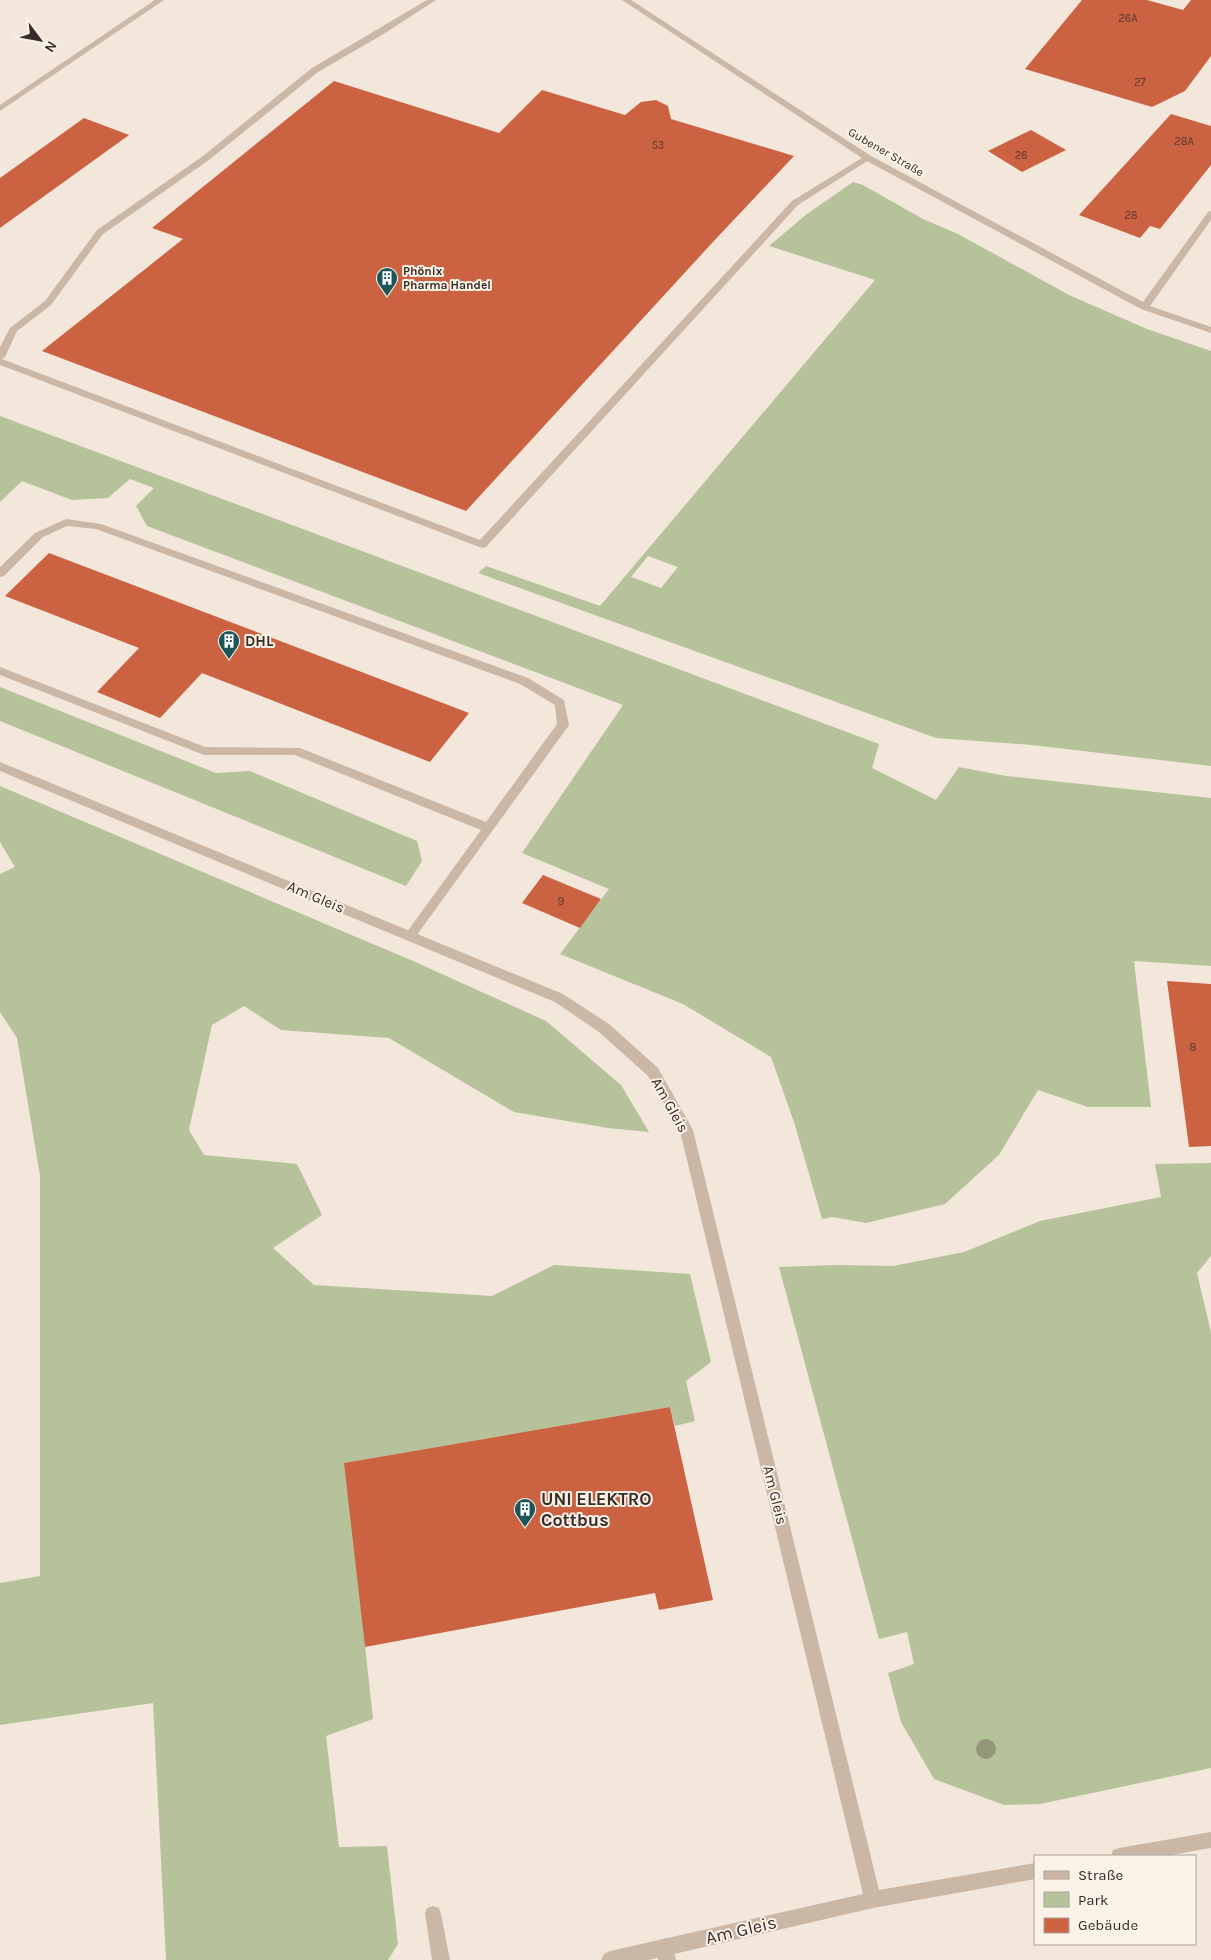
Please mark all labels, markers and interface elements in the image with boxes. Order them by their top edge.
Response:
house number: 26A [1119,12,1138,25]
north arrow [15,15,65,65]
text: N [41,38,60,55]
house number: 27 [1134,76,1146,89]
street label: Gubener Straße [846,125,926,179]
house number: 28A [1174,135,1194,148]
house number: 53 [652,139,664,152]
house number: 26 [1015,149,1027,162]
house number: 28 [1124,209,1138,222]
place label: Phönix Pharma Handel [403,264,491,292]
building icon: Phönix Pharma Handel [375,266,399,297]
building icon: DHL [217,629,241,660]
place label: DHL [245,632,274,650]
street label: Am Gleis [285,877,347,917]
house number: 9 [558,894,565,908]
house number: 8 [1189,1040,1197,1054]
street label: Am Gleis [648,1074,692,1136]
street label: Am Gleis [759,1464,791,1526]
place label: UNI ELEKTRO Cottbus [541,1488,652,1531]
building icon: UNI ELEKTRO Cottbus [513,1497,537,1528]
legend [1034,1855,1196,1945]
text: Straße [1078,1866,1123,1884]
text: Park [1078,1891,1108,1909]
street label: Am Gleis [703,1911,779,1949]
text: Gebäude [1078,1916,1138,1934]

